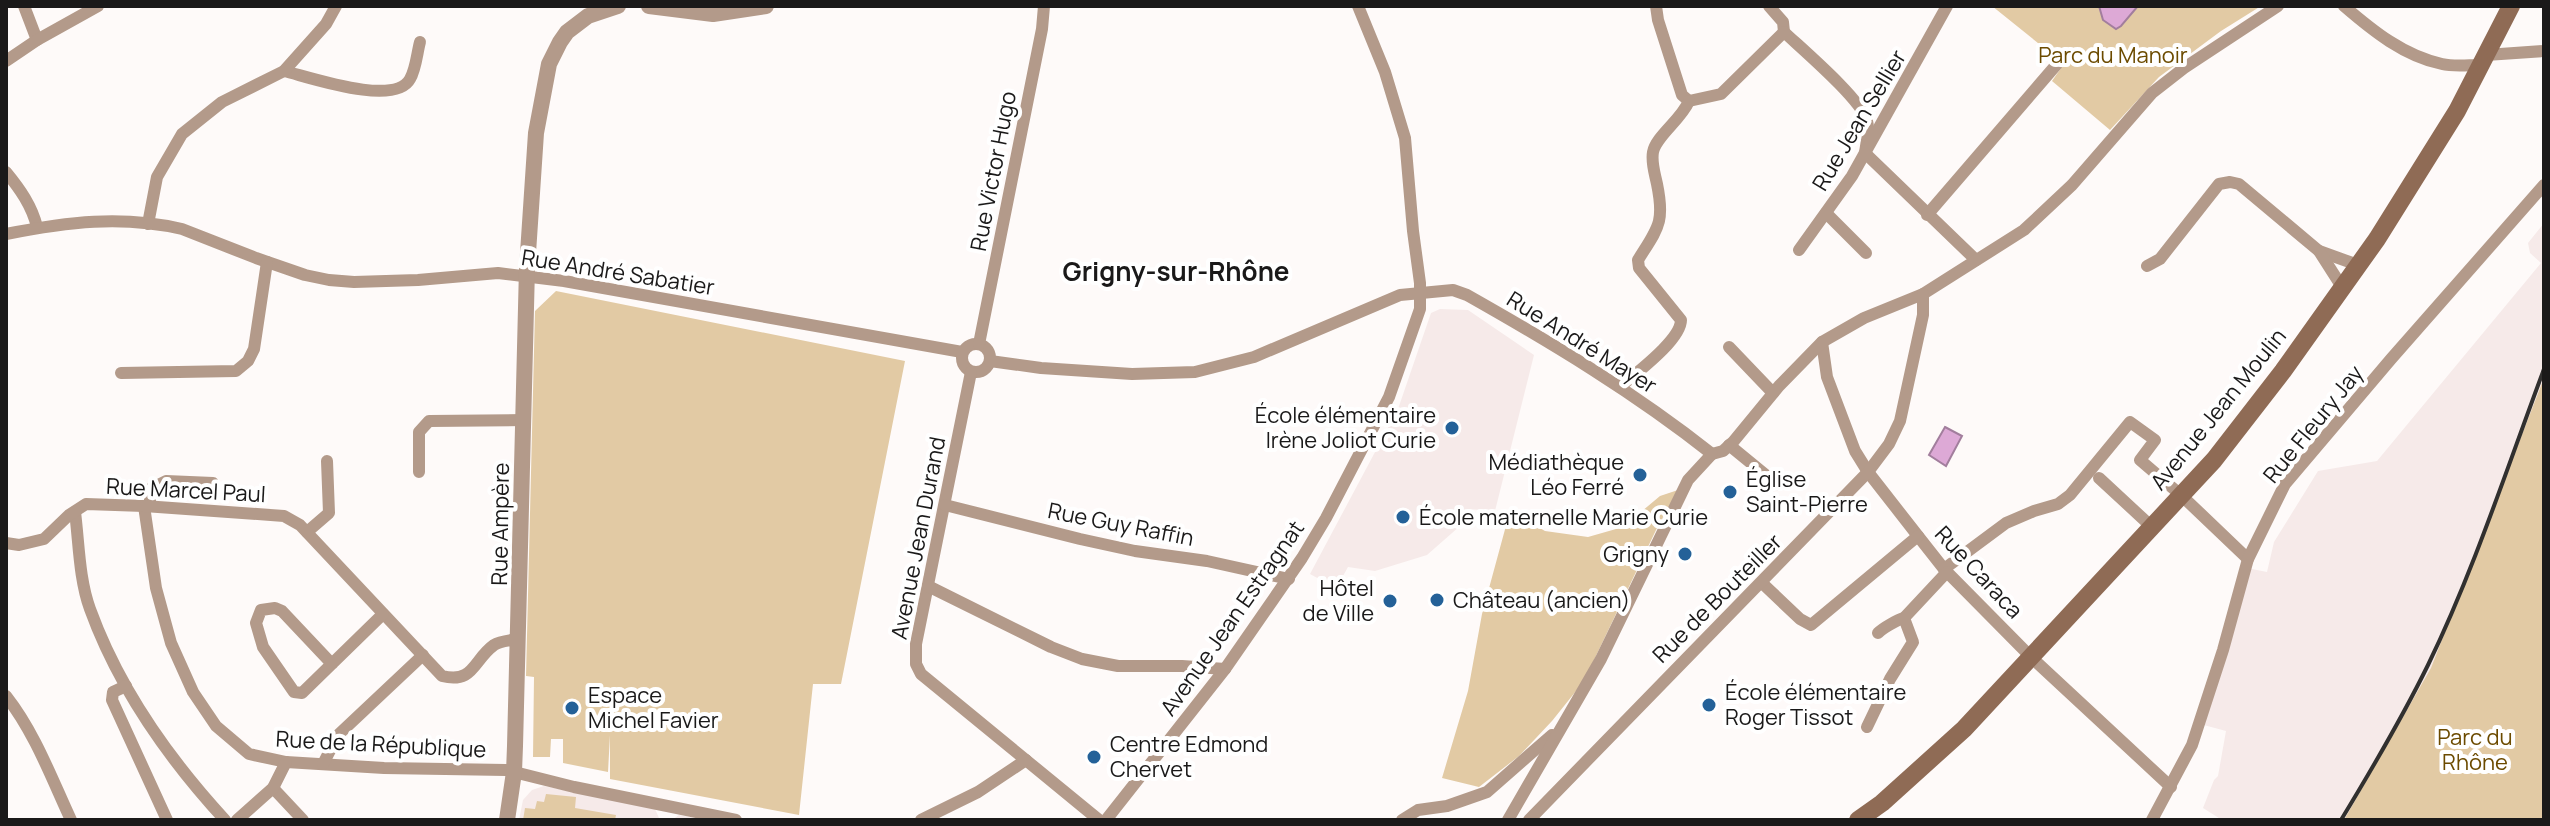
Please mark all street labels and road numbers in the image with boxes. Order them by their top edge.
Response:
street label: Rue Jean Sellier [1805,44,1913,196]
street label: Rue Victor Hugo [963,89,1023,253]
street label: Rue André Sabatier [519,242,717,302]
street label: Rue André Mayer [1501,284,1663,400]
street label: Avenue Jean Moulin [2143,322,2293,496]
street label: Rue Fleury Jay [2256,359,2370,489]
street label: Avenue Jean Durand [884,434,952,642]
street label: Rue Ampère [484,462,516,586]
street label: Rue Marcel Paul [105,471,267,509]
street label: Rue Guy Raffin [1046,495,1196,553]
street label: Avenue Jean Estragnat [1153,514,1311,722]
street label: Rue Caraca [1928,519,2030,625]
street label: Rue de Bouteiller [1646,527,1788,669]
street label: Rue de la République [275,723,487,765]

